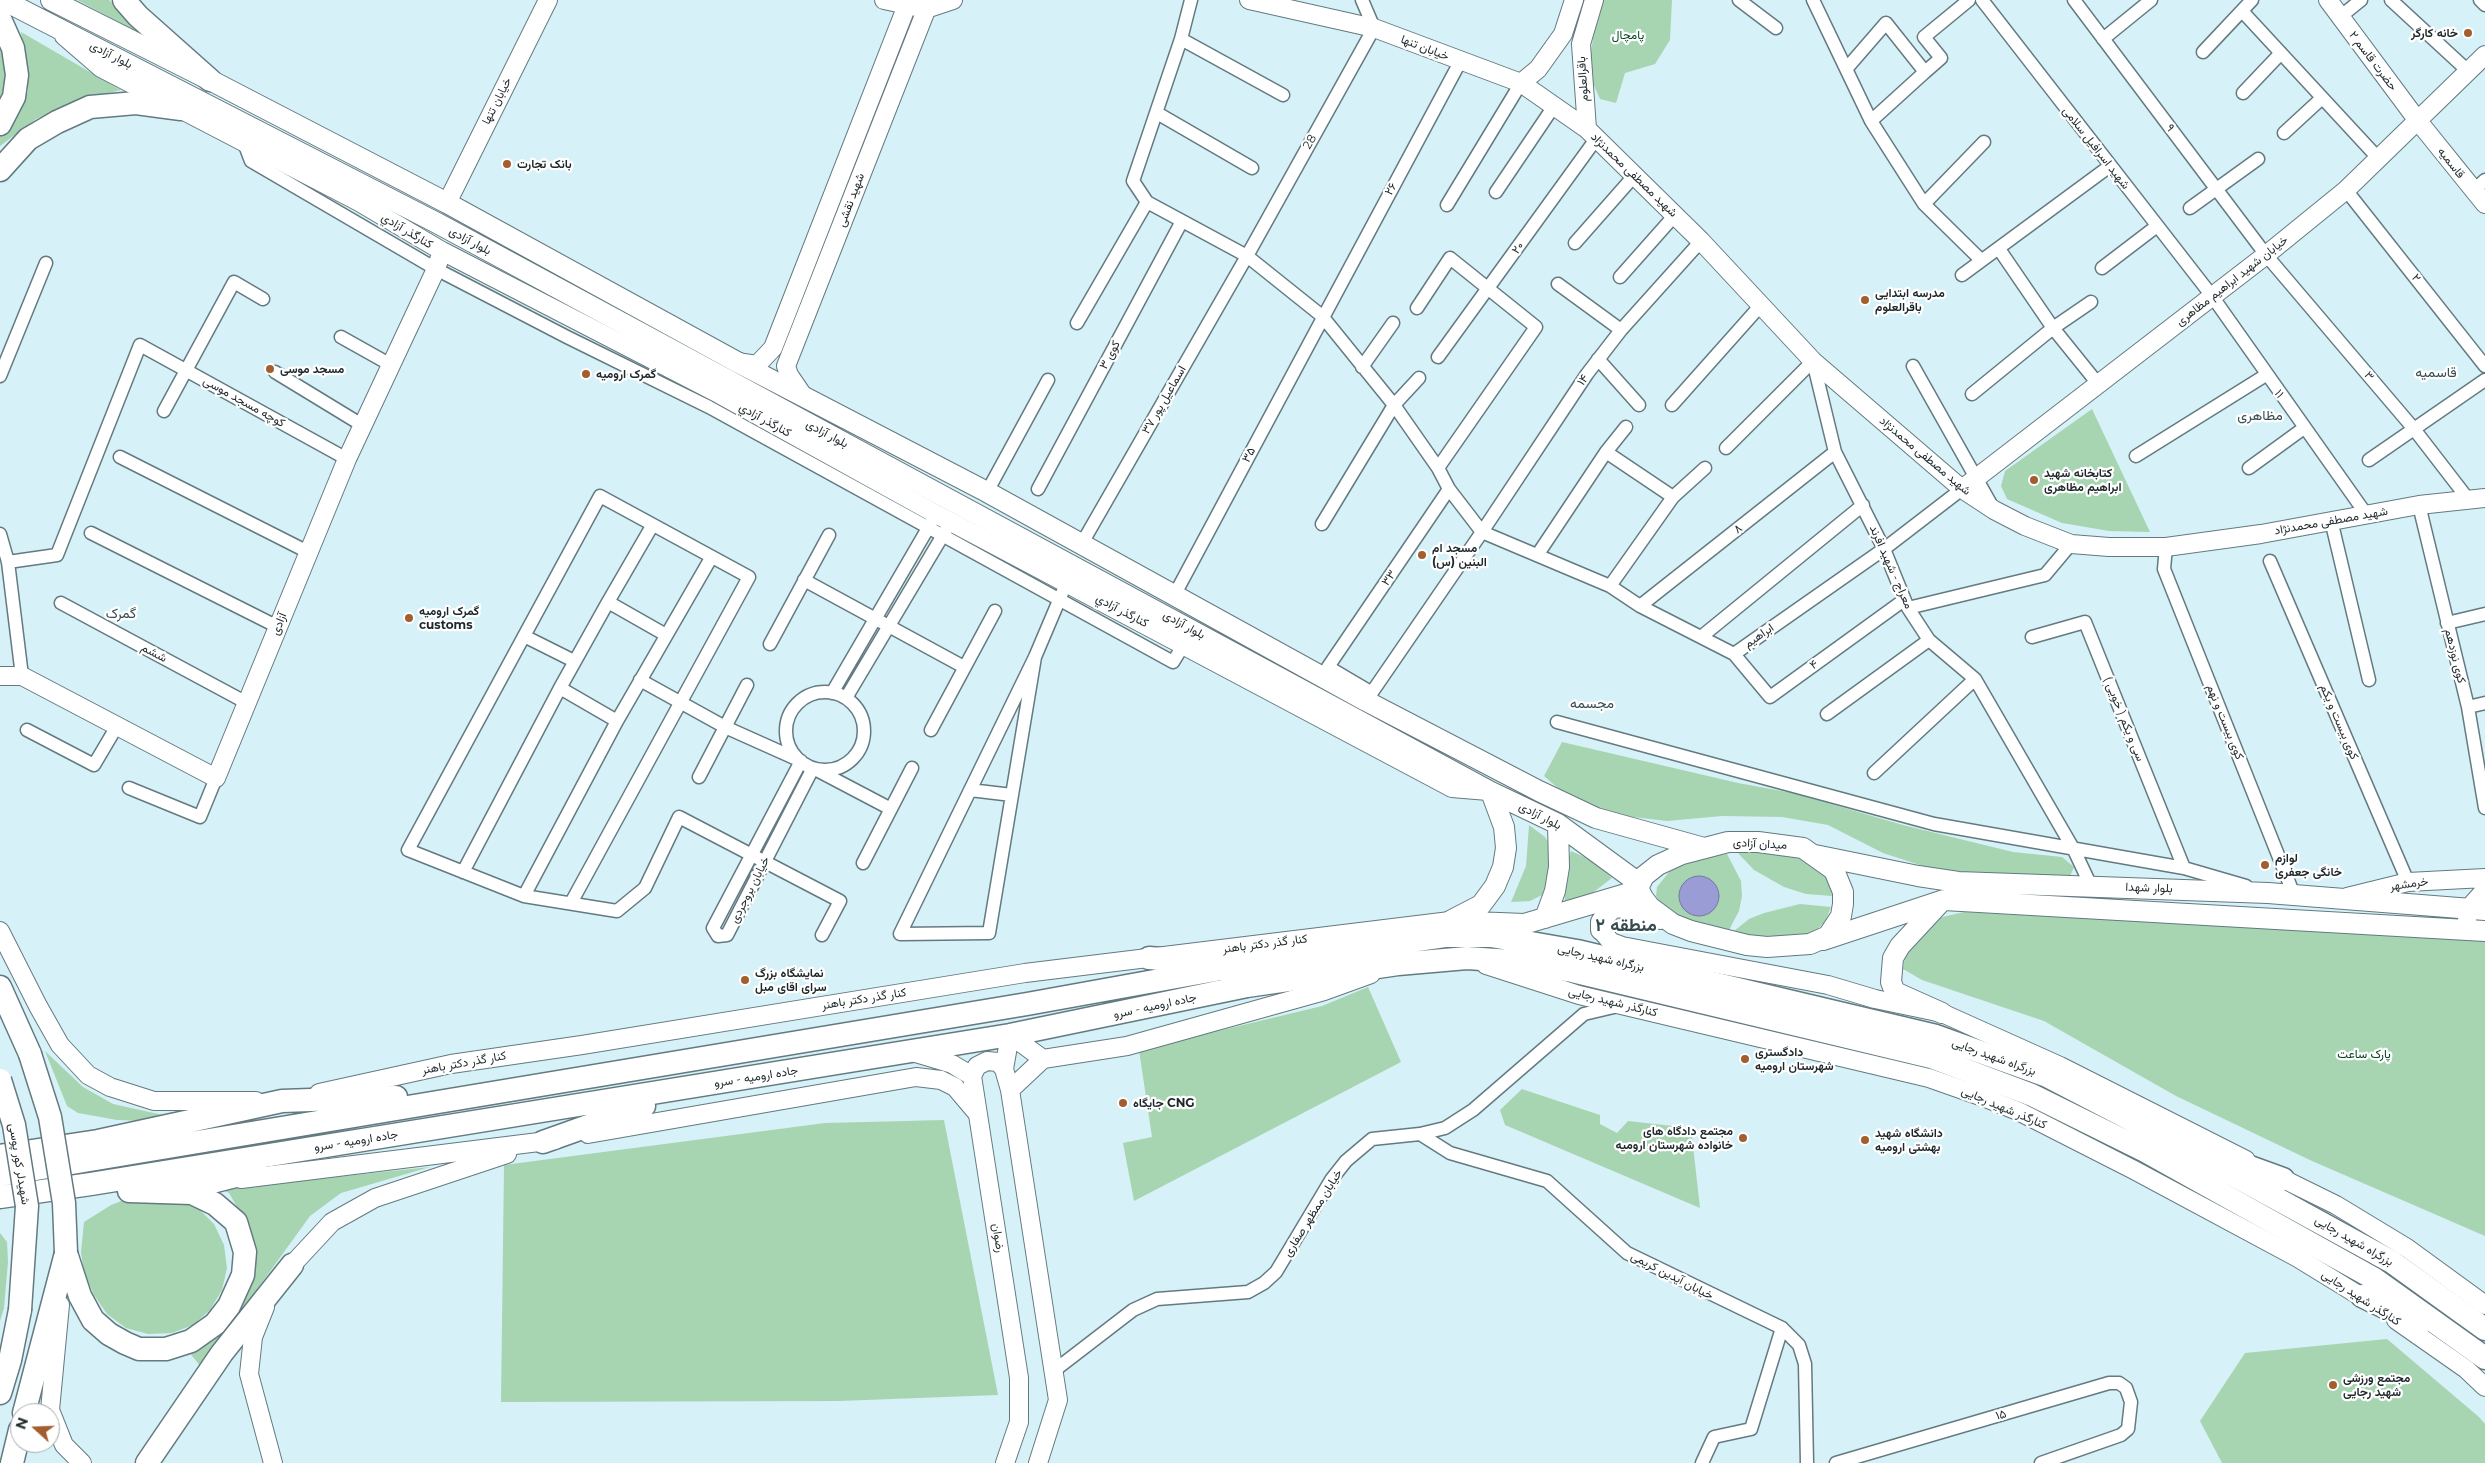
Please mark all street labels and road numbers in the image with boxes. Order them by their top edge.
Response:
street label: ۲ حضرت قاسم [2346,28,2400,94]
street label: خیابان تنها [1399,32,1451,64]
street label: بلوار آزادی [87,38,135,72]
street label: باقرالعلوم [1574,56,1592,102]
street label: خیابان تنها [479,75,515,127]
street label: شهید اسرافیل سلامی [2059,104,2133,192]
street label: ۹ [2163,121,2177,135]
street label: شهید مصطفی محمدنژاد [1588,130,1680,220]
street label: 28 [1300,132,1320,152]
street label: قاسمیه [2434,145,2468,181]
street label: شهید نقشی [834,171,868,229]
street label: ۲۶ [1382,180,1400,198]
street label: کنارگذر آزادي [379,210,435,252]
street label: بلوار آزادی [446,224,494,258]
street label: خیابان شهید ابراهیم مظاهری [2173,233,2291,329]
street label: ۲۰ [1509,239,1527,257]
street label: ۲ [2408,271,2424,285]
street label: کوی ۳ [1097,338,1123,372]
street label: اسماعیل پور ۳۷ [1139,363,1189,437]
street label: ۳ [2361,368,2377,384]
street label: ۱۴ [1574,372,1592,388]
street label: کوچه مسجد موسی [201,374,287,430]
street label: ۱۱ [2271,387,2287,401]
street label: کنارگذر آزادي [736,400,794,440]
street label: شهید مصطفی محمدنژاد [1876,414,1974,498]
street label: بلوار آزادی [803,417,851,451]
street label: ۳۵ [1239,445,1259,465]
street label: شهید مصطفی محمدنژاد [2273,504,2389,538]
street label: ۸ [1731,521,1745,537]
street label: معراج - شهید افرند [1866,523,1916,611]
street label: ۳۳ [1379,567,1399,589]
street label: کنارگذر آزادي [1093,591,1151,631]
street label: بلوار آزادی [1160,608,1208,642]
street label: آزادی [268,611,290,637]
street label: ابراهیم [1741,621,1777,651]
street label: کوی نوزدهم [2441,627,2469,685]
street label: ششم [139,640,169,666]
street label: ۴ [1807,657,1821,673]
street label: سی و یکم ( خویی ) [2100,674,2148,764]
street label: کوی بیست و نهم [2203,682,2247,762]
street label: کوی بیست و یکم [2317,682,2361,762]
street label: بلوار آزادی [1516,799,1564,833]
street label: میدان آزادی [1733,835,1787,853]
street label: خیابان بروجردی [727,854,773,926]
street label: خرمشهر [2389,874,2429,894]
street label: بلوار شهدا [2125,880,2173,896]
street label: کنار گذر دکتر باهنر [1222,932,1308,956]
street label: بزرگراه شهید رجایی [1556,941,1646,975]
street label: کنارگذر شهید رجایی [1567,984,1659,1020]
street label: کنار گذر دکتر باهنر [821,985,907,1013]
street label: جاده ارومیه - سرو [1112,990,1198,1022]
street label: بزرگراه شهید رجایی [1950,1035,2038,1079]
street label: کنار گذر دکتر باهنر [421,1048,507,1078]
street label: جاده ارومیه - سرو [713,1063,799,1091]
street label: کنارگذر شهید رجایی [1959,1084,2049,1132]
street label: شهیدلر کور پوسی [5,1122,33,1206]
street label: جاده ارومیه - سرو [313,1127,399,1155]
street label: خیابان ممظهر صفاری [1280,1167,1346,1259]
street label: بزرگراه شهید رجایی [2312,1213,2396,1269]
street label: رضوان [989,1222,1007,1254]
street label: خیابان آیدین کریمی [1628,1249,1716,1303]
street label: کنارگذر شهید رجایی [2319,1267,2403,1329]
street label: ۱۵ [1994,1407,2008,1423]

